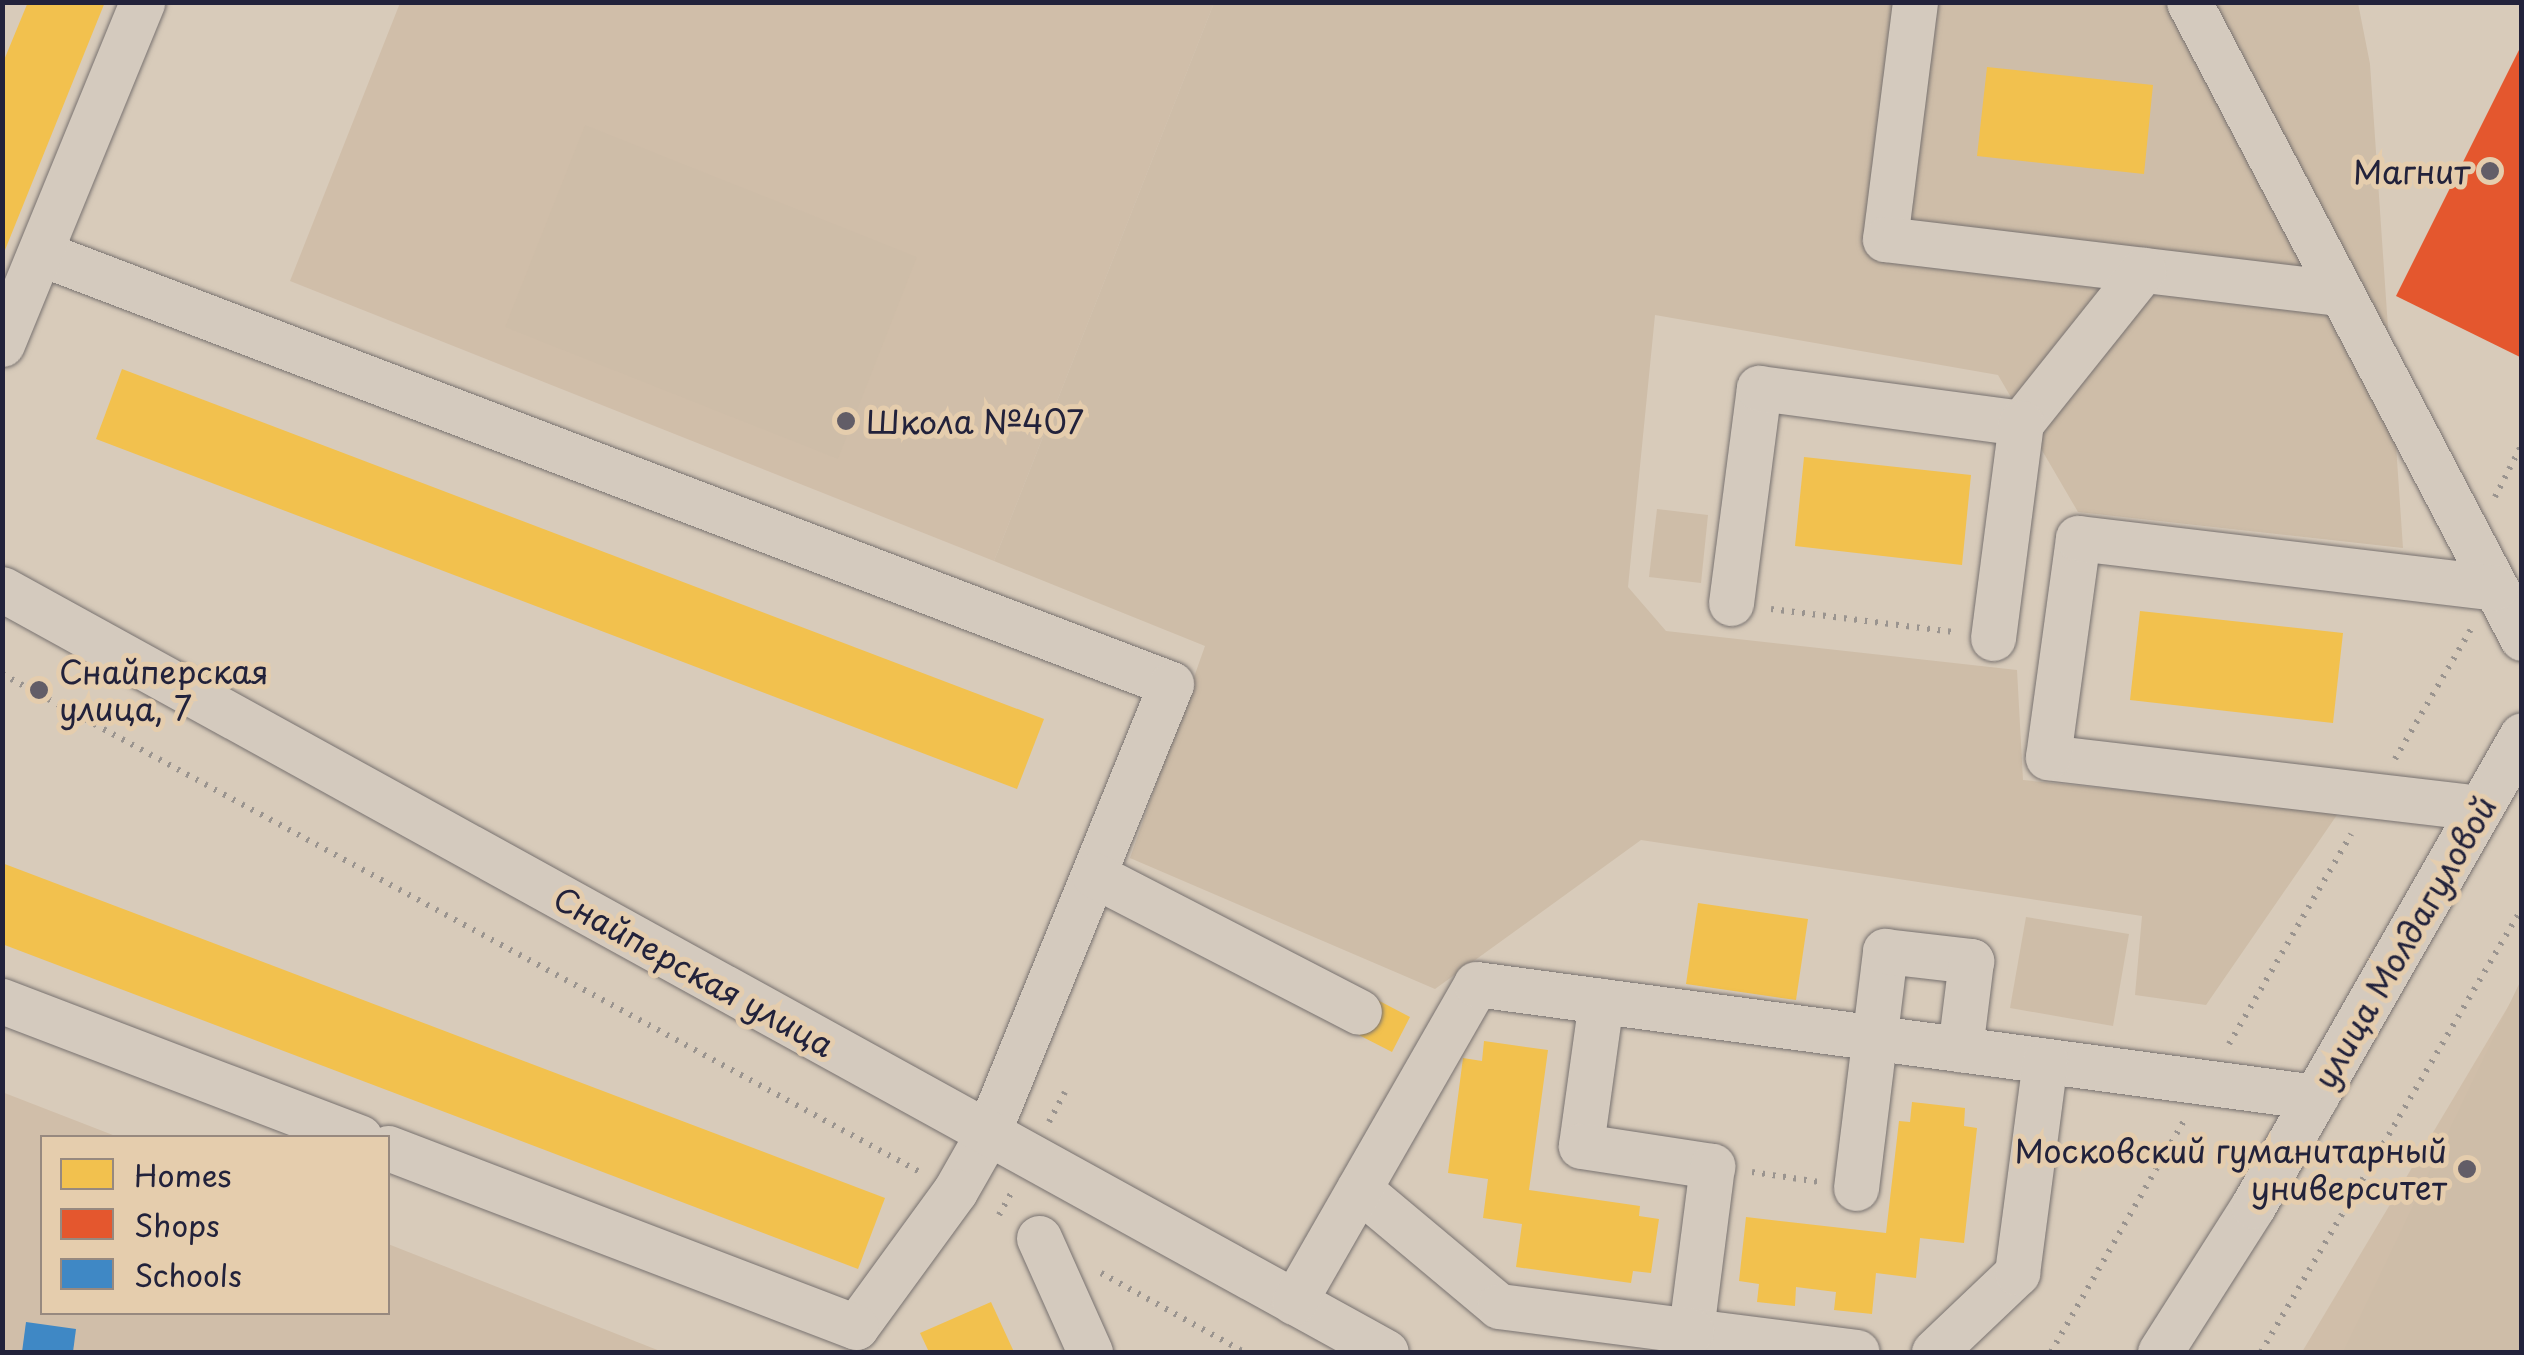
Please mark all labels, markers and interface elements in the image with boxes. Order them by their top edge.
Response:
place label: Магнит [2353,152,2470,190]
marker: Магнит [2479,160,2501,182]
place label: Школа №407 [866,402,1085,440]
marker: Школа №407 [835,410,857,432]
place label: Снайперская улица, 7 [59,653,269,728]
marker: Снайперская улица, 7 [28,679,50,701]
street label: улица Молдагуловой [2304,789,2504,1095]
street label: Снайперская улица [547,878,841,1064]
place label: Московский гуманитарный университет [2012,1132,2447,1207]
legend [40,1135,390,1315]
text: Homes [134,1152,231,1197]
marker: Московский гуманитарный университет [2456,1158,2478,1180]
text: Shops [134,1202,220,1247]
text: Schools [134,1252,242,1297]

